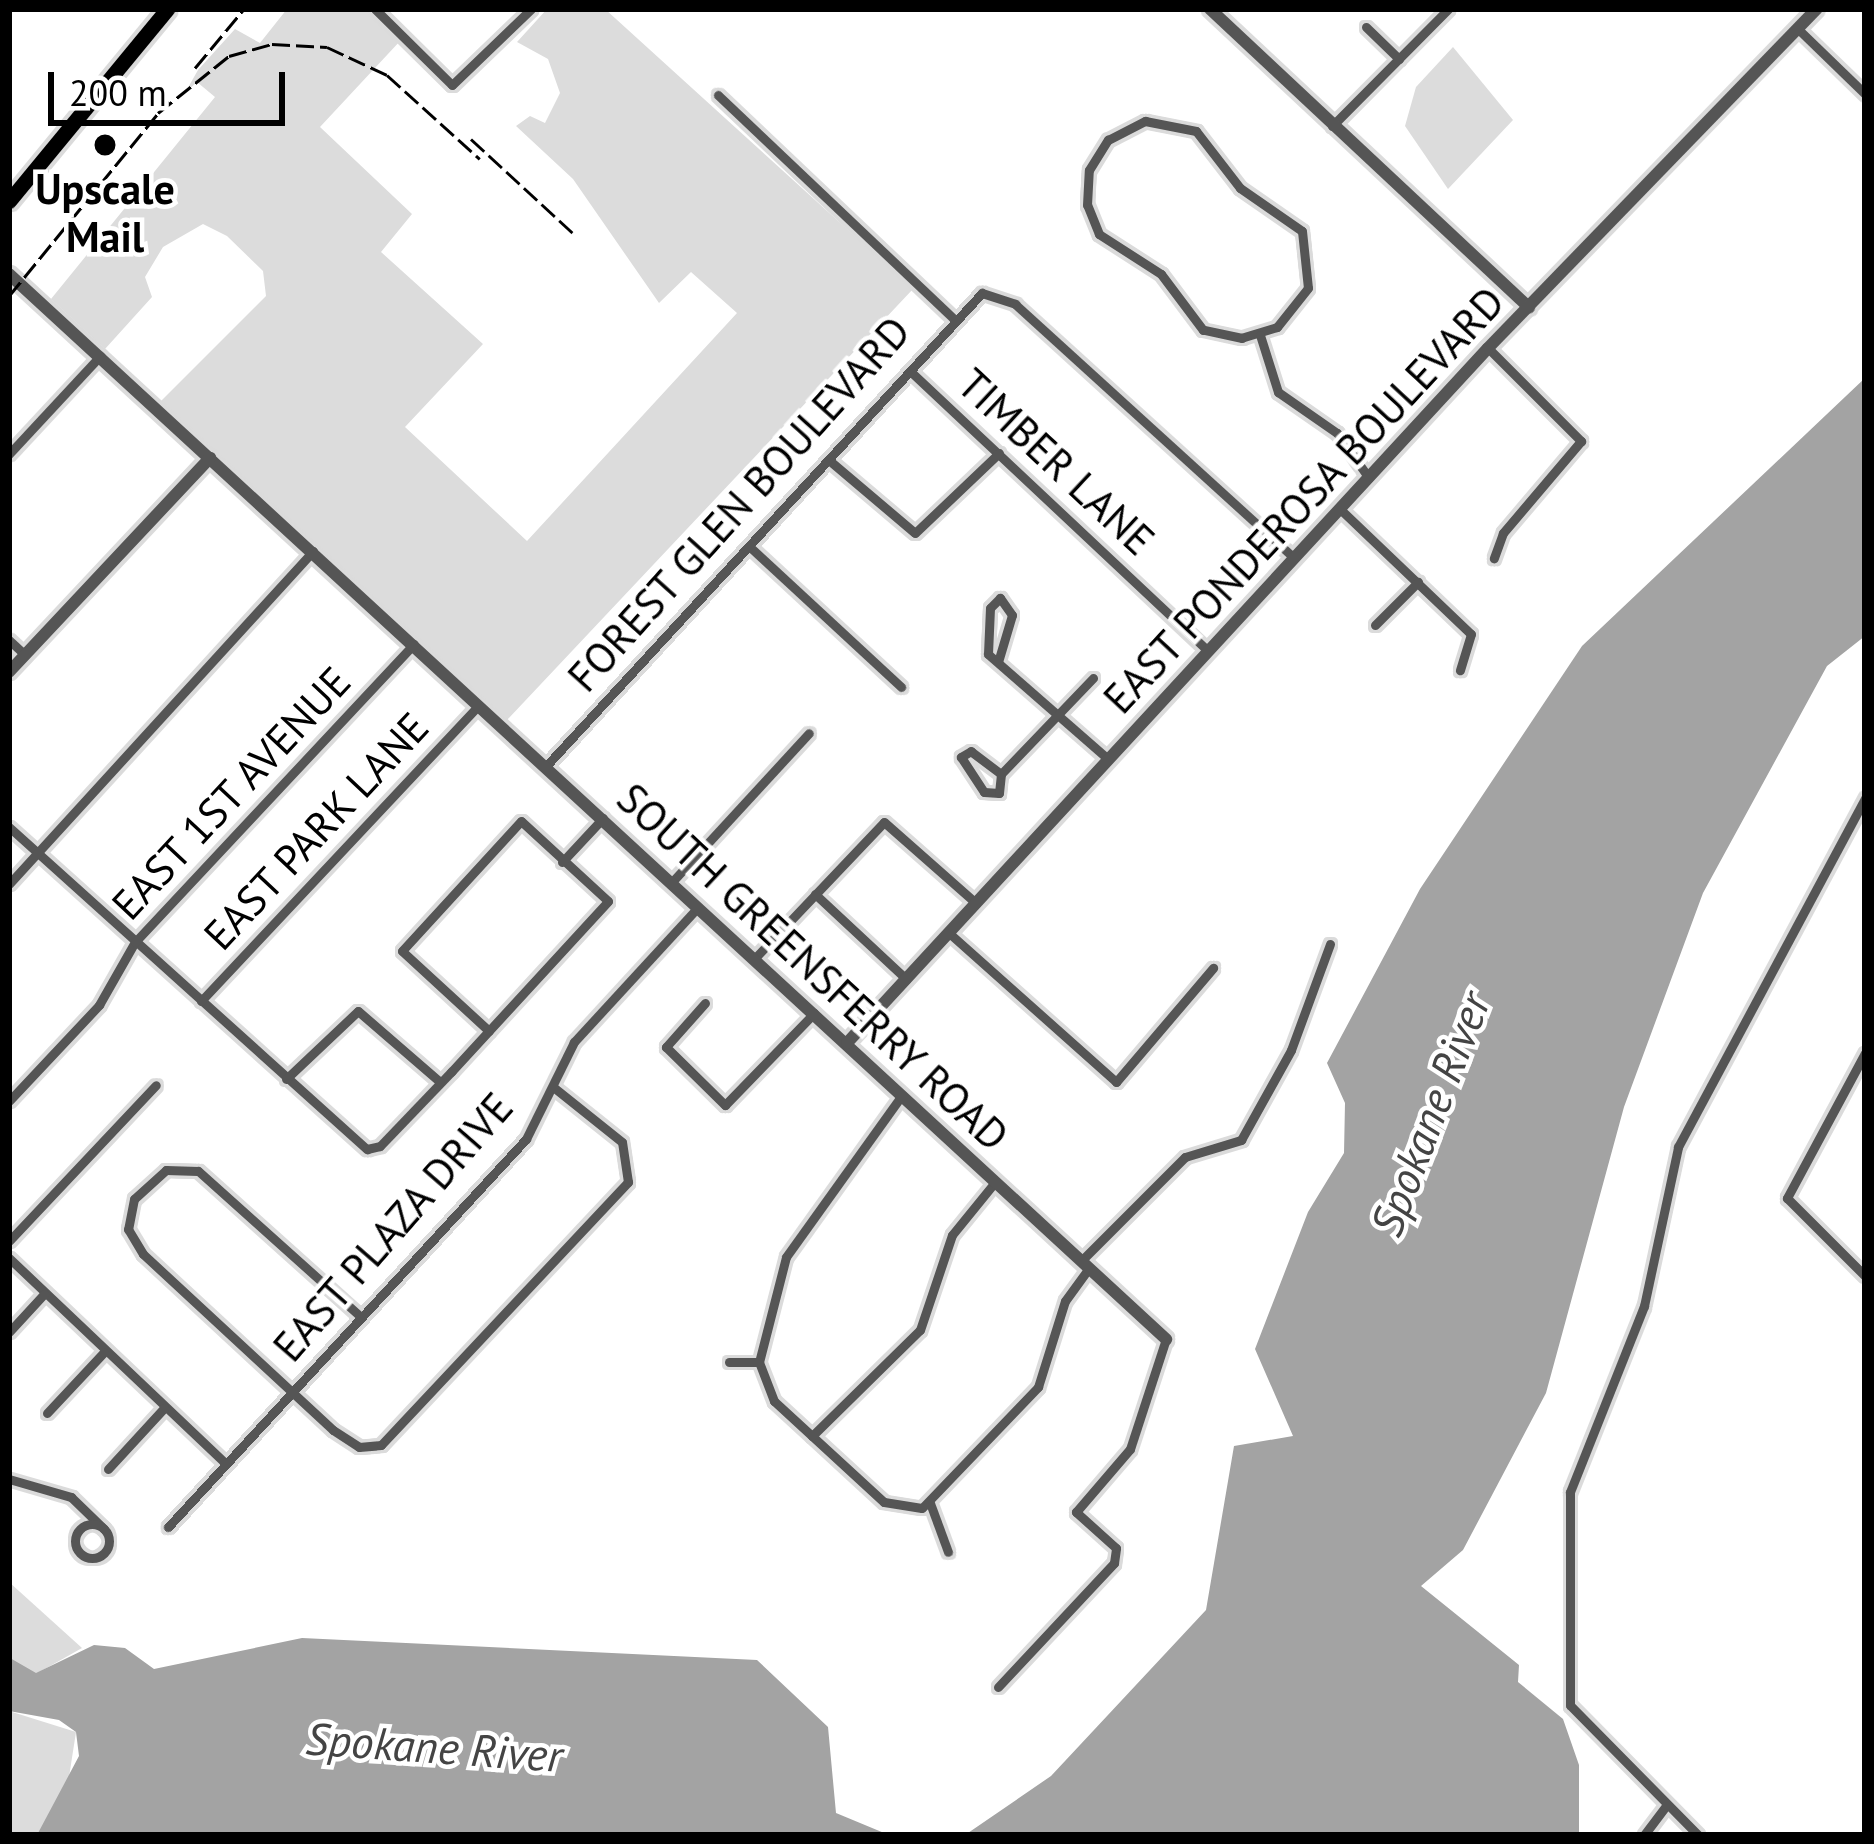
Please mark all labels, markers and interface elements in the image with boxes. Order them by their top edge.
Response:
scale bar [54,48,291,122]
text: 200 m [69,69,167,116]
marker: Upscale Mail [92,132,118,158]
place label: Upscale Mail [35,164,175,262]
street label: EAST PONDEROSA BOULEVARD [1092,275,1516,725]
street label: FOREST GLEN BOULEVARD [557,306,921,702]
street label: TIMBER LANE [948,359,1164,565]
street label: EAST 1ST AVENUE [100,655,362,931]
street label: EAST PARK LANE [192,701,440,961]
street label: SOUTH GREENSFERRY ROAD [607,772,1019,1162]
water label: Spokane River [1359,985,1501,1243]
street label: EAST PLAZA DRIVE [262,1081,524,1373]
water label: Spokane River [304,1711,564,1783]

